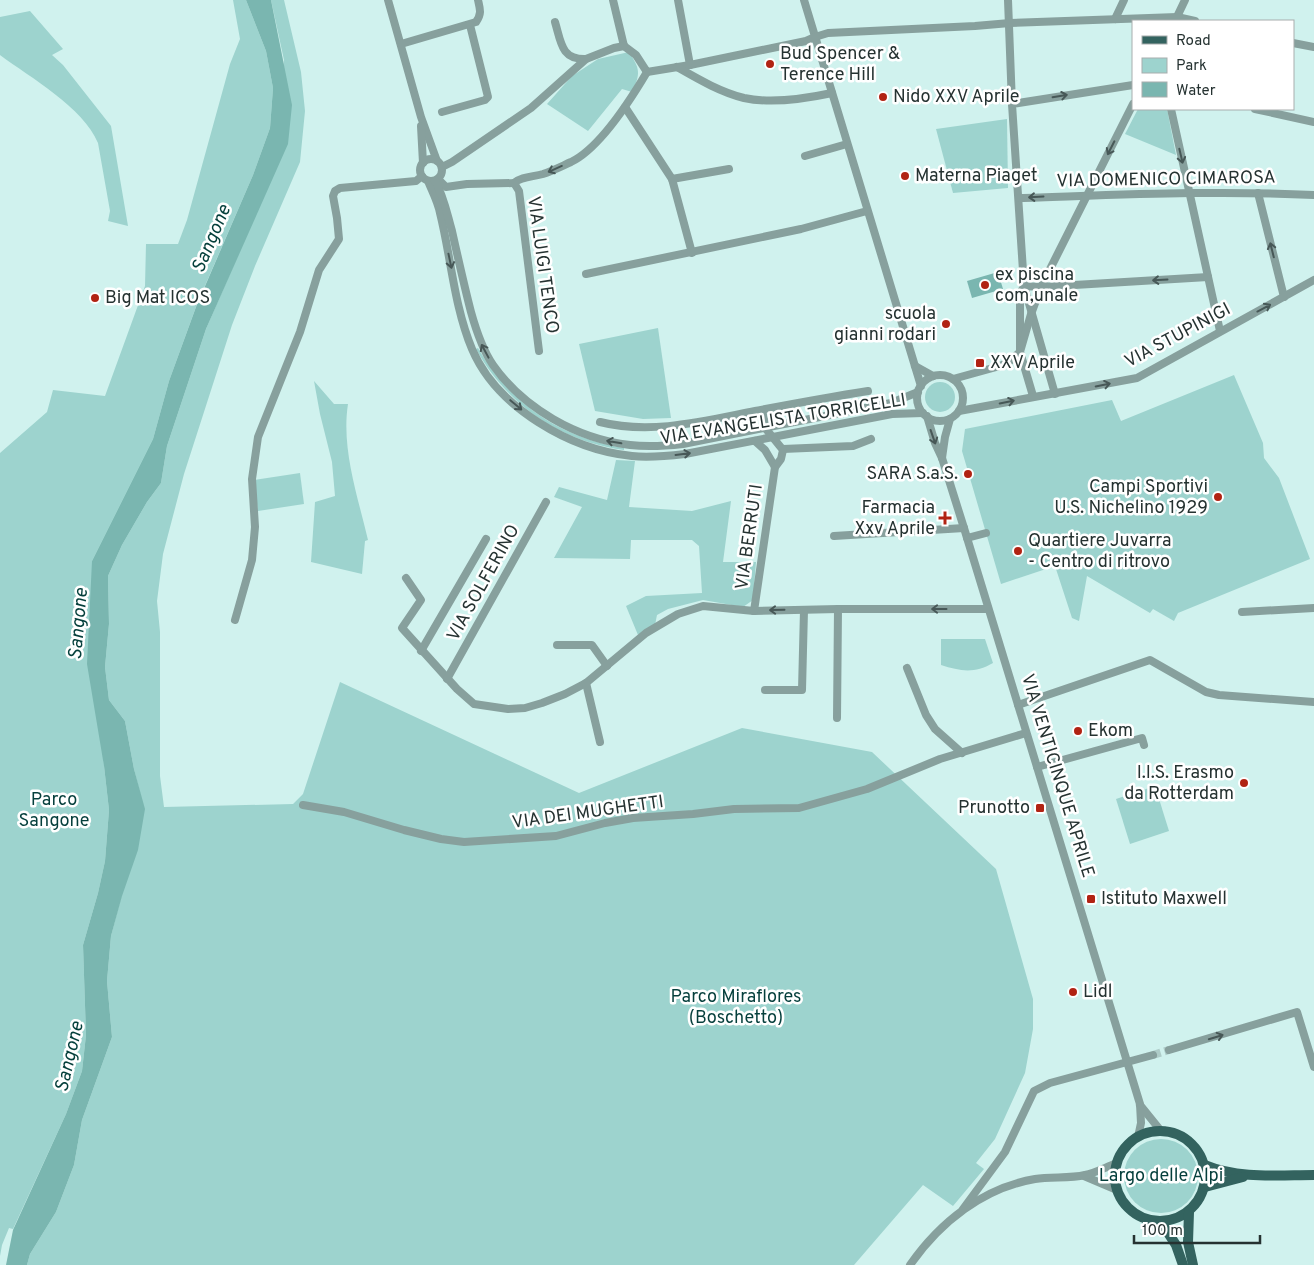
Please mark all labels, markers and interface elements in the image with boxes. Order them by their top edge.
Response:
legend [1132,20,1294,110]
text: Road [1176,32,1211,51]
place label: Bud Spencer & Terence Hill [780,43,900,87]
text: Park [1176,57,1207,76]
marker: Bud Spencer & Terence Hill [764,58,776,70]
text: Water [1176,82,1216,101]
place label: Nido XXV Aprile [893,86,1020,109]
marker: Nido XXV Aprile [877,91,889,103]
one-way arrow [1052,91,1068,101]
one-way arrow [1106,140,1115,155]
one-way arrow [1177,148,1186,164]
one-way arrow [548,165,563,174]
place label: Materna Piaget [915,165,1037,188]
street label: VIA DOMENICO CIMAROSA [1056,167,1276,193]
marker: Materna Piaget [899,170,911,182]
one-way arrow [1028,193,1044,202]
street label: VIA LUIGI TENCO [521,195,563,335]
water label: Sangone [187,201,237,277]
one-way arrow [1267,242,1276,258]
one-way arrow [446,253,455,269]
place label: ex piscina com,unale [995,264,1078,308]
one-way arrow [1152,276,1168,285]
marker: ex piscina com,unale [979,279,991,291]
place label: Big Mat ICOS [105,287,210,310]
marker: Big Mat ICOS [89,292,101,304]
street label: VIA STUPINIGI [1121,298,1235,374]
place label: scuola gianni rodari [834,303,936,347]
one-way arrow [1256,303,1271,312]
marker: scuola gianni rodari [940,318,952,330]
one-way arrow [480,344,489,359]
place label: XXV Aprile [990,352,1075,375]
marker: XXV Aprile [974,357,986,369]
one-way arrow [1094,379,1110,389]
street label: VIA EVANGELISTA TORRICELLI [658,389,908,451]
one-way arrow [998,396,1014,406]
one-way arrow [510,399,523,410]
one-way arrow [929,429,938,445]
one-way arrow [606,437,622,447]
one-way arrow [675,449,691,459]
place label: SARA S.a.S. [866,463,958,486]
marker: SARA S.a.S. [962,468,974,480]
place label: Campi Sportivi U.S. Nichelino 1929 [1054,476,1208,520]
street label: VIA BERRUTI [731,483,769,591]
marker: Campi Sportivi U.S. Nichelino 1929 [1212,491,1224,503]
place label: Farmacia Xxv Aprile [855,497,935,541]
marker: Farmacia Xxv Aprile [939,512,951,524]
street label: VIA SOLFERINO [443,521,525,645]
place label: Quartiere Juvarra - Centro di ritrovo [1028,530,1171,574]
marker: Quartiere Juvarra - Centro di ritrovo [1012,545,1024,557]
water label: Sangone [64,587,94,661]
one-way arrow [932,604,948,614]
one-way arrow [769,605,786,615]
street label: VIA VENTICINQUE APRILE [1015,671,1099,881]
place label: Ekom [1088,720,1133,743]
marker: Ekom [1072,725,1084,737]
place label: I.I.S. Erasmo da Rotterdam [1124,762,1234,806]
marker: I.I.S. Erasmo da Rotterdam [1238,777,1250,789]
park label: Parco Sangone [19,789,89,833]
street label: VIA DEI MUGHETTI [511,791,665,835]
place label: Prunotto [958,797,1030,820]
marker: Prunotto [1034,802,1046,814]
place label: Istituto Maxwell [1101,888,1227,911]
marker: Istituto Maxwell [1085,893,1097,905]
place label: Lidl [1083,981,1112,1004]
park label: Parco Miraflores (Boschetto) [671,986,801,1030]
marker: Lidl [1067,986,1079,998]
water label: Sangone [50,1019,90,1095]
one-way arrow [1208,1031,1224,1041]
park label: Largo delle Alpi [1099,1165,1223,1188]
scale bar [1134,1212,1260,1244]
text: 100 m [1142,1222,1183,1241]

